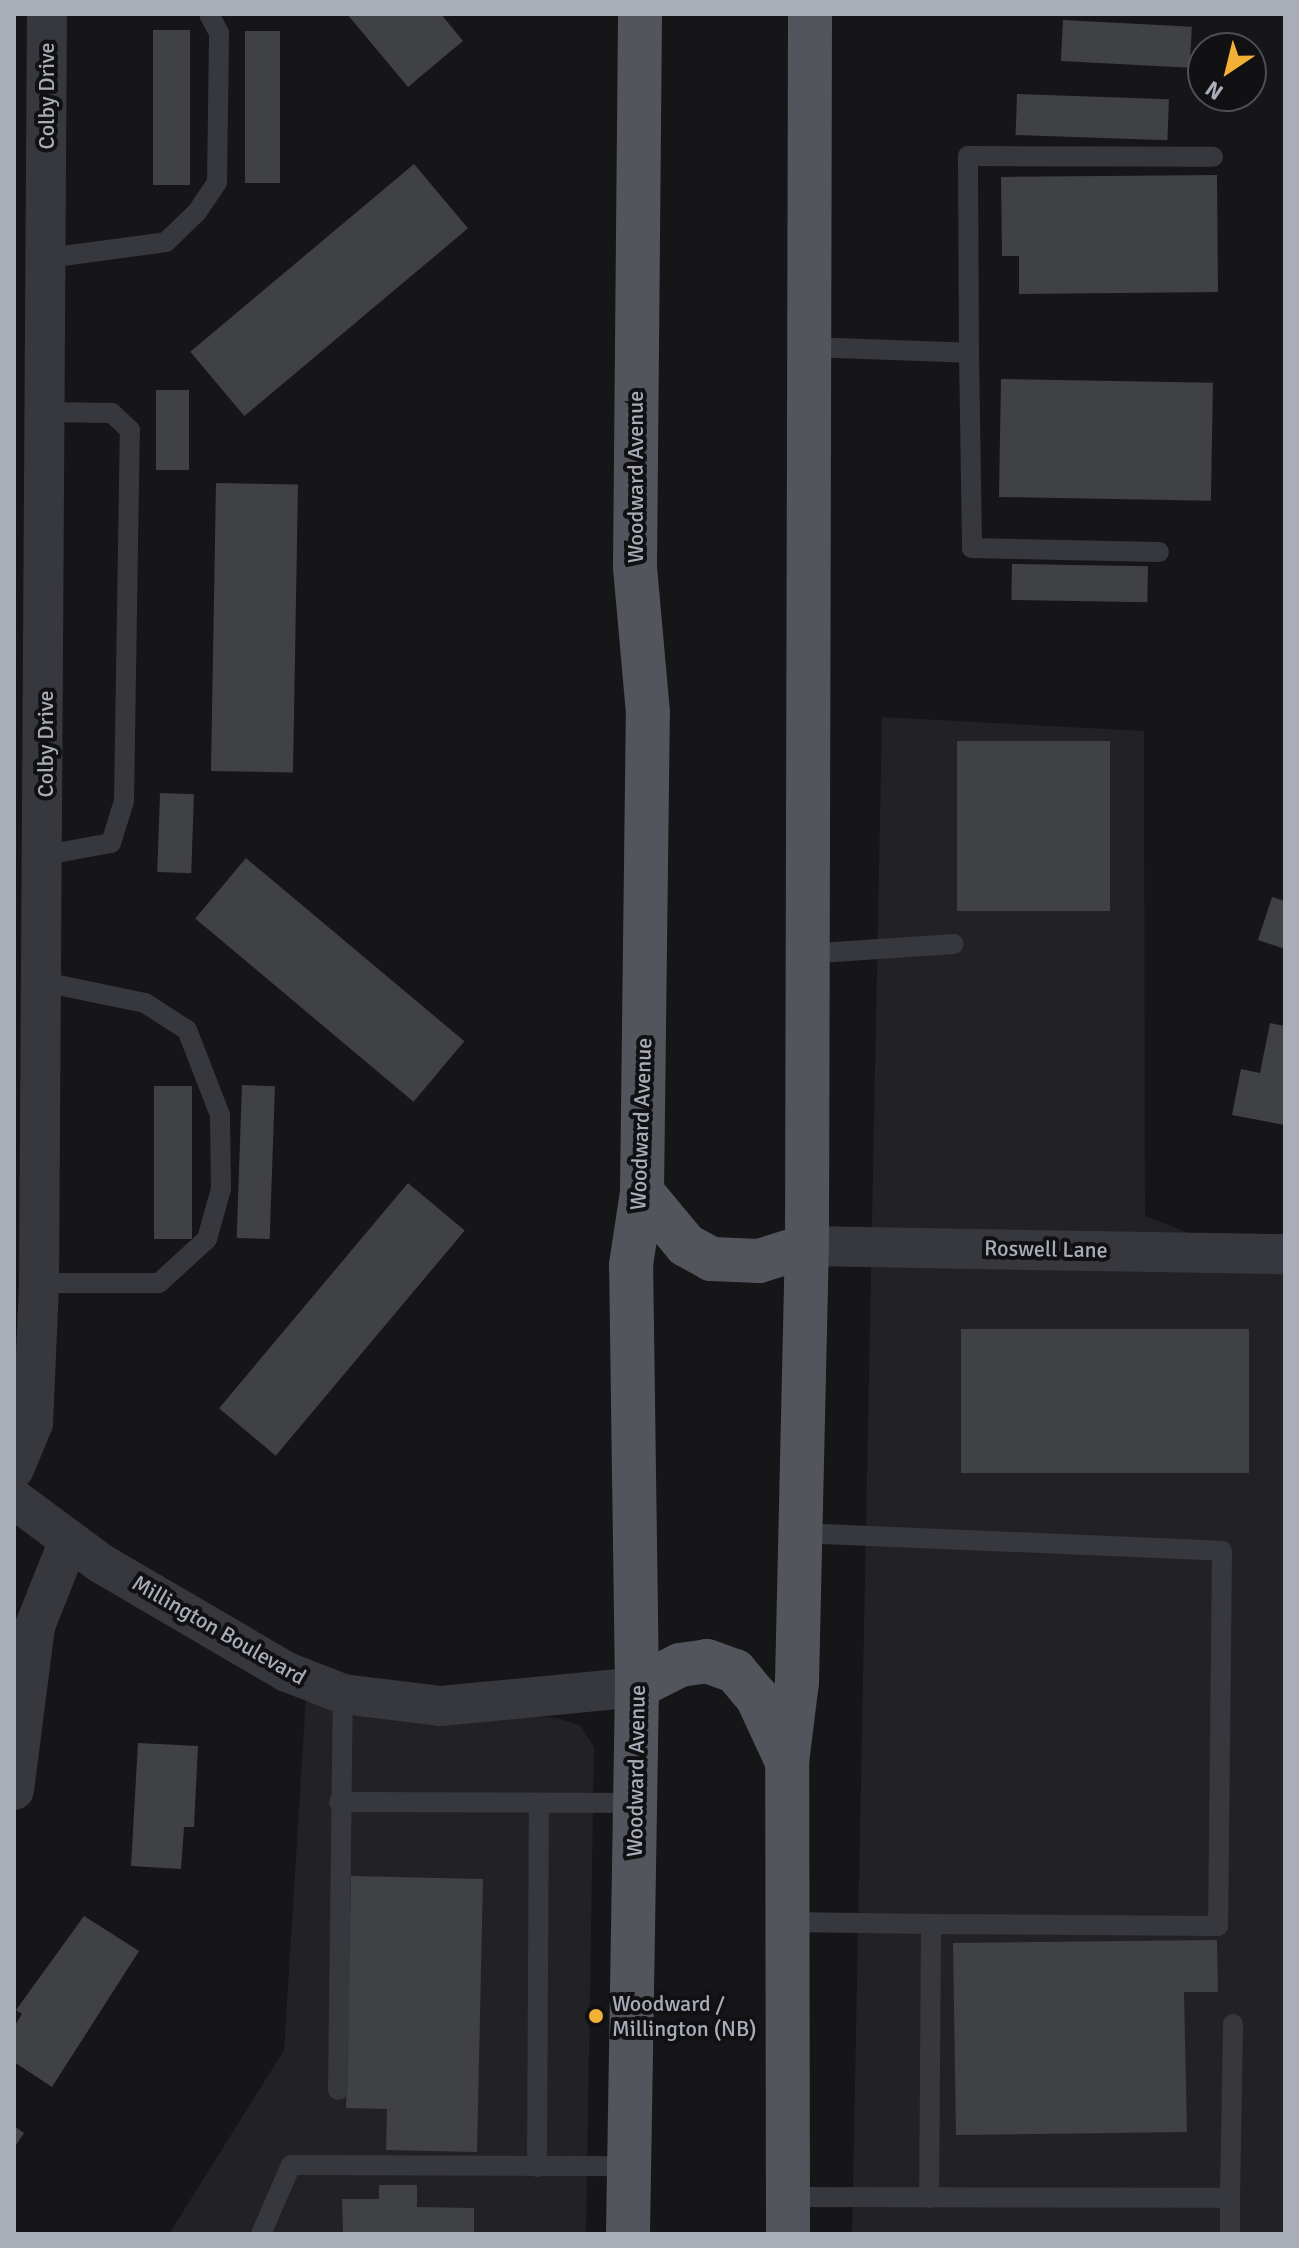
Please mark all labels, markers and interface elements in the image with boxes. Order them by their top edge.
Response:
north arrow [1187,32,1267,112]
street label: Colby Drive [34,43,60,149]
text: N [1200,75,1228,106]
street label: Woodward Avenue [623,391,649,563]
street label: Colby Drive [33,691,59,797]
street label: Woodward Avenue [625,1037,657,1211]
street label: Roswell Lane [984,1235,1108,1263]
street label: Millington Boulevard [127,1570,311,1690]
street label: Woodward Avenue [621,1685,651,1857]
place label: Woodward / Millington (NB) [612,1990,757,2042]
marker: Woodward / Millington (NB) [587,2007,605,2025]

